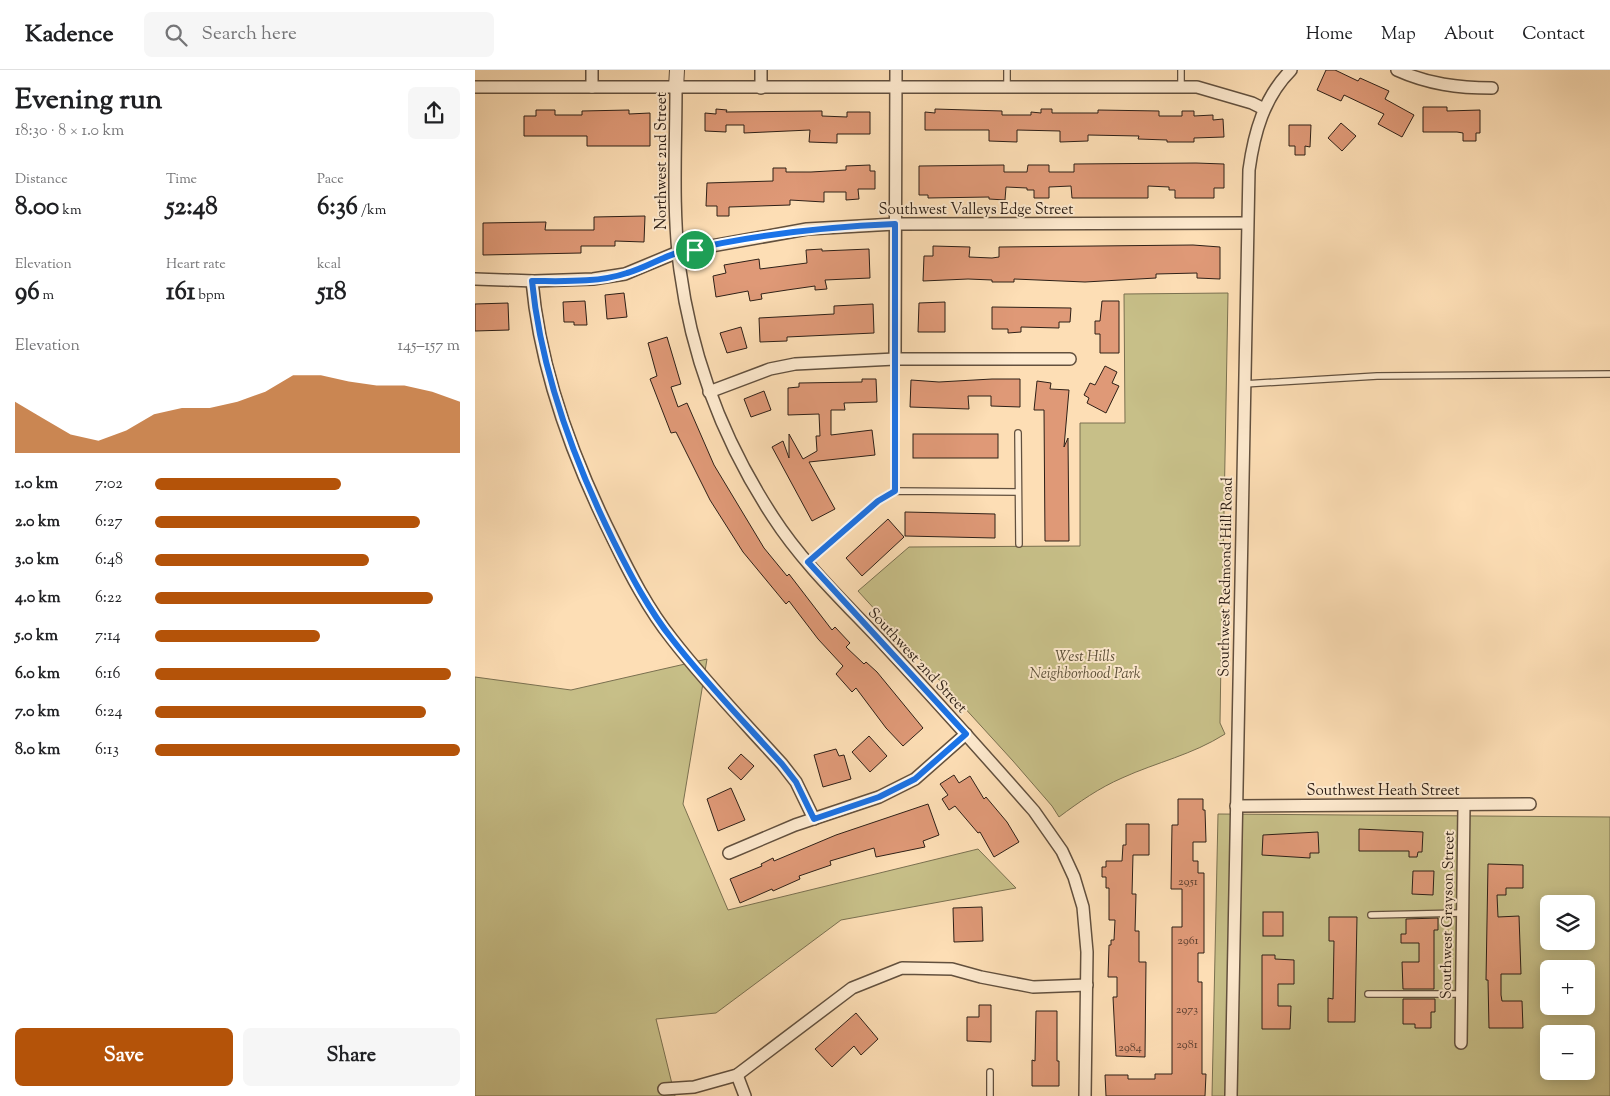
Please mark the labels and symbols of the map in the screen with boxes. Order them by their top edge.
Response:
street label: Northwest 2nd Street [652,92,673,230]
street label: Southwest Valleys Edge Street [879,200,1073,221]
pin [674,229,716,271]
street label: Southwest Redmond Hill Road [1214,477,1239,677]
street label: Southwest 2nd Street [862,604,972,719]
park label: West Hills Neighborhood Park [1029,647,1141,685]
street label: Southwest Heath Street [1306,781,1460,802]
street label: Southwest Grayson Street [1437,831,1460,999]
house number: 2951 [1178,873,1198,891]
house number: 2961 [1177,932,1199,950]
house number: 2973 [1176,1001,1198,1019]
house number: 2981 [1176,1036,1198,1054]
house number: 2984 [1118,1039,1142,1057]

